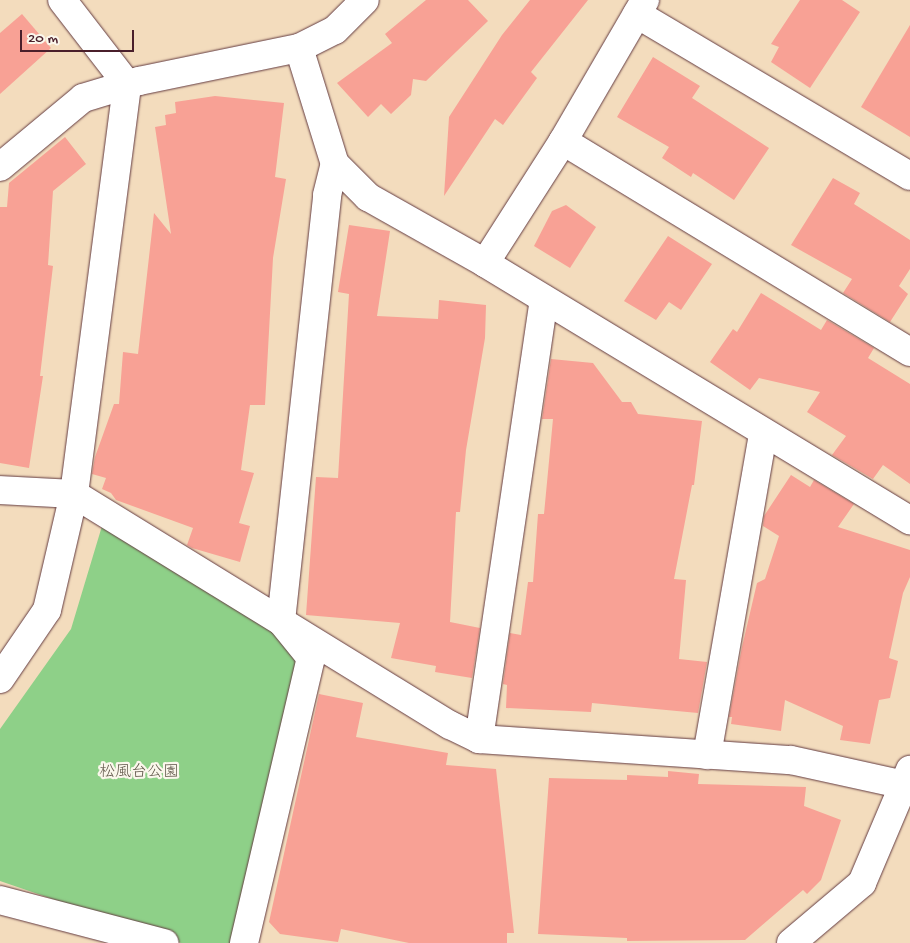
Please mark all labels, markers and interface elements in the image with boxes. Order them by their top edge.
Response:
scale bar [22,20,136,52]
text: 20 m [28,30,58,48]
park label: 松風台公園 [99,764,179,784]

